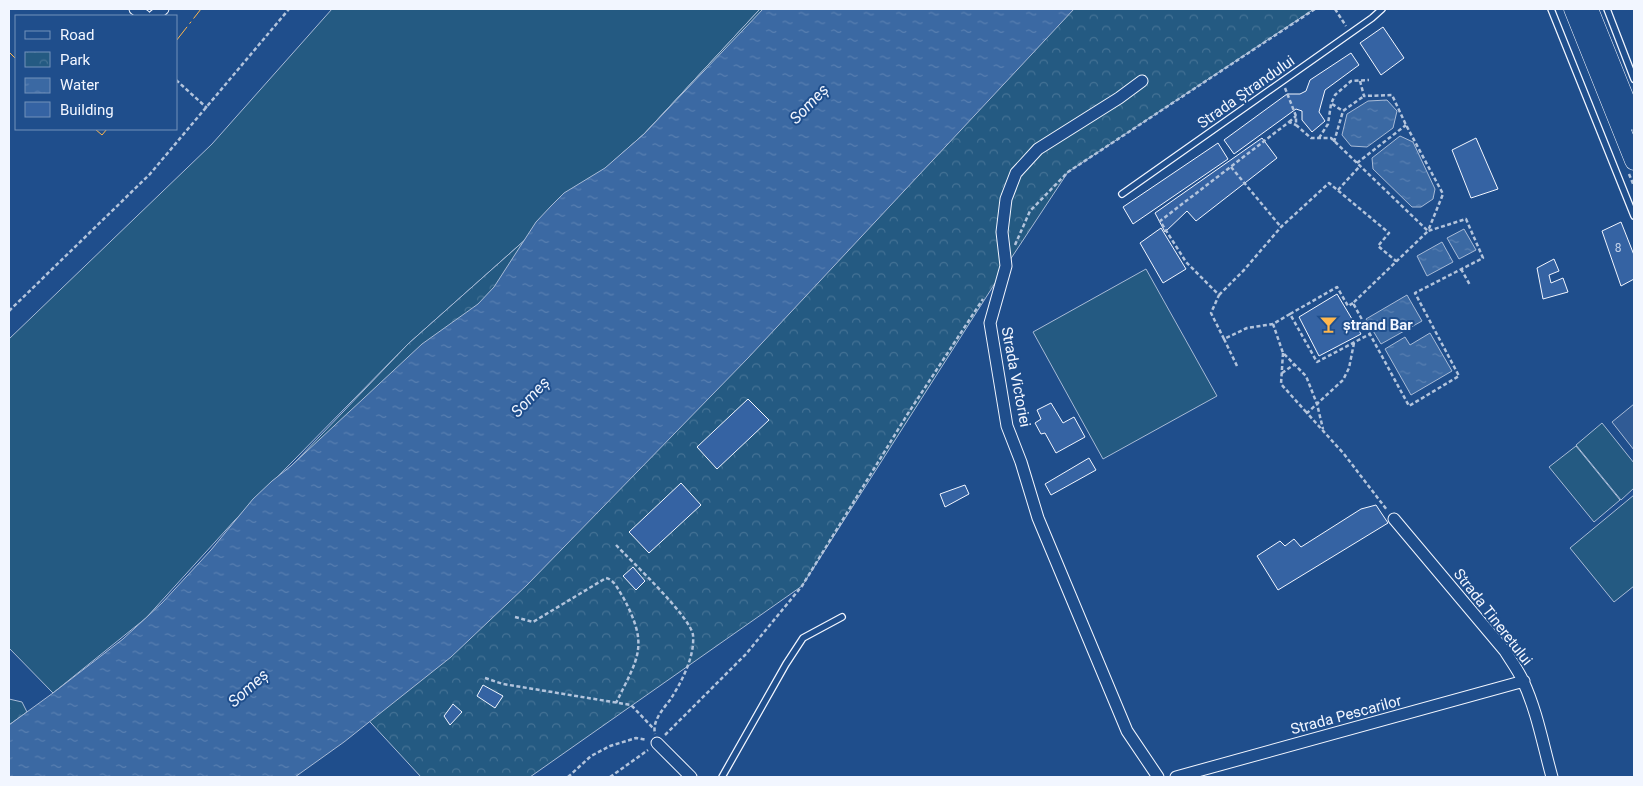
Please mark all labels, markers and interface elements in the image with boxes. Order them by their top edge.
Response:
legend [15,15,178,130]
text: Road [60,26,94,44]
text: Park [60,51,91,69]
street label: Strada Ștrandului [1194,52,1298,132]
text: Water [60,76,99,94]
water label: Someș [786,80,833,129]
text: Building [60,101,114,119]
house number: 8 [1615,241,1622,255]
bar icon: ștrand Bar [1319,315,1339,335]
place label: ștrand Bar [1343,316,1413,334]
street label: Strada Victoriei [997,325,1035,429]
water label: Someș [507,373,554,422]
street label: Strada Tineretului [1450,565,1536,669]
water label: Someș [224,665,273,712]
street label: Strada Pescarilor [1289,692,1403,738]

